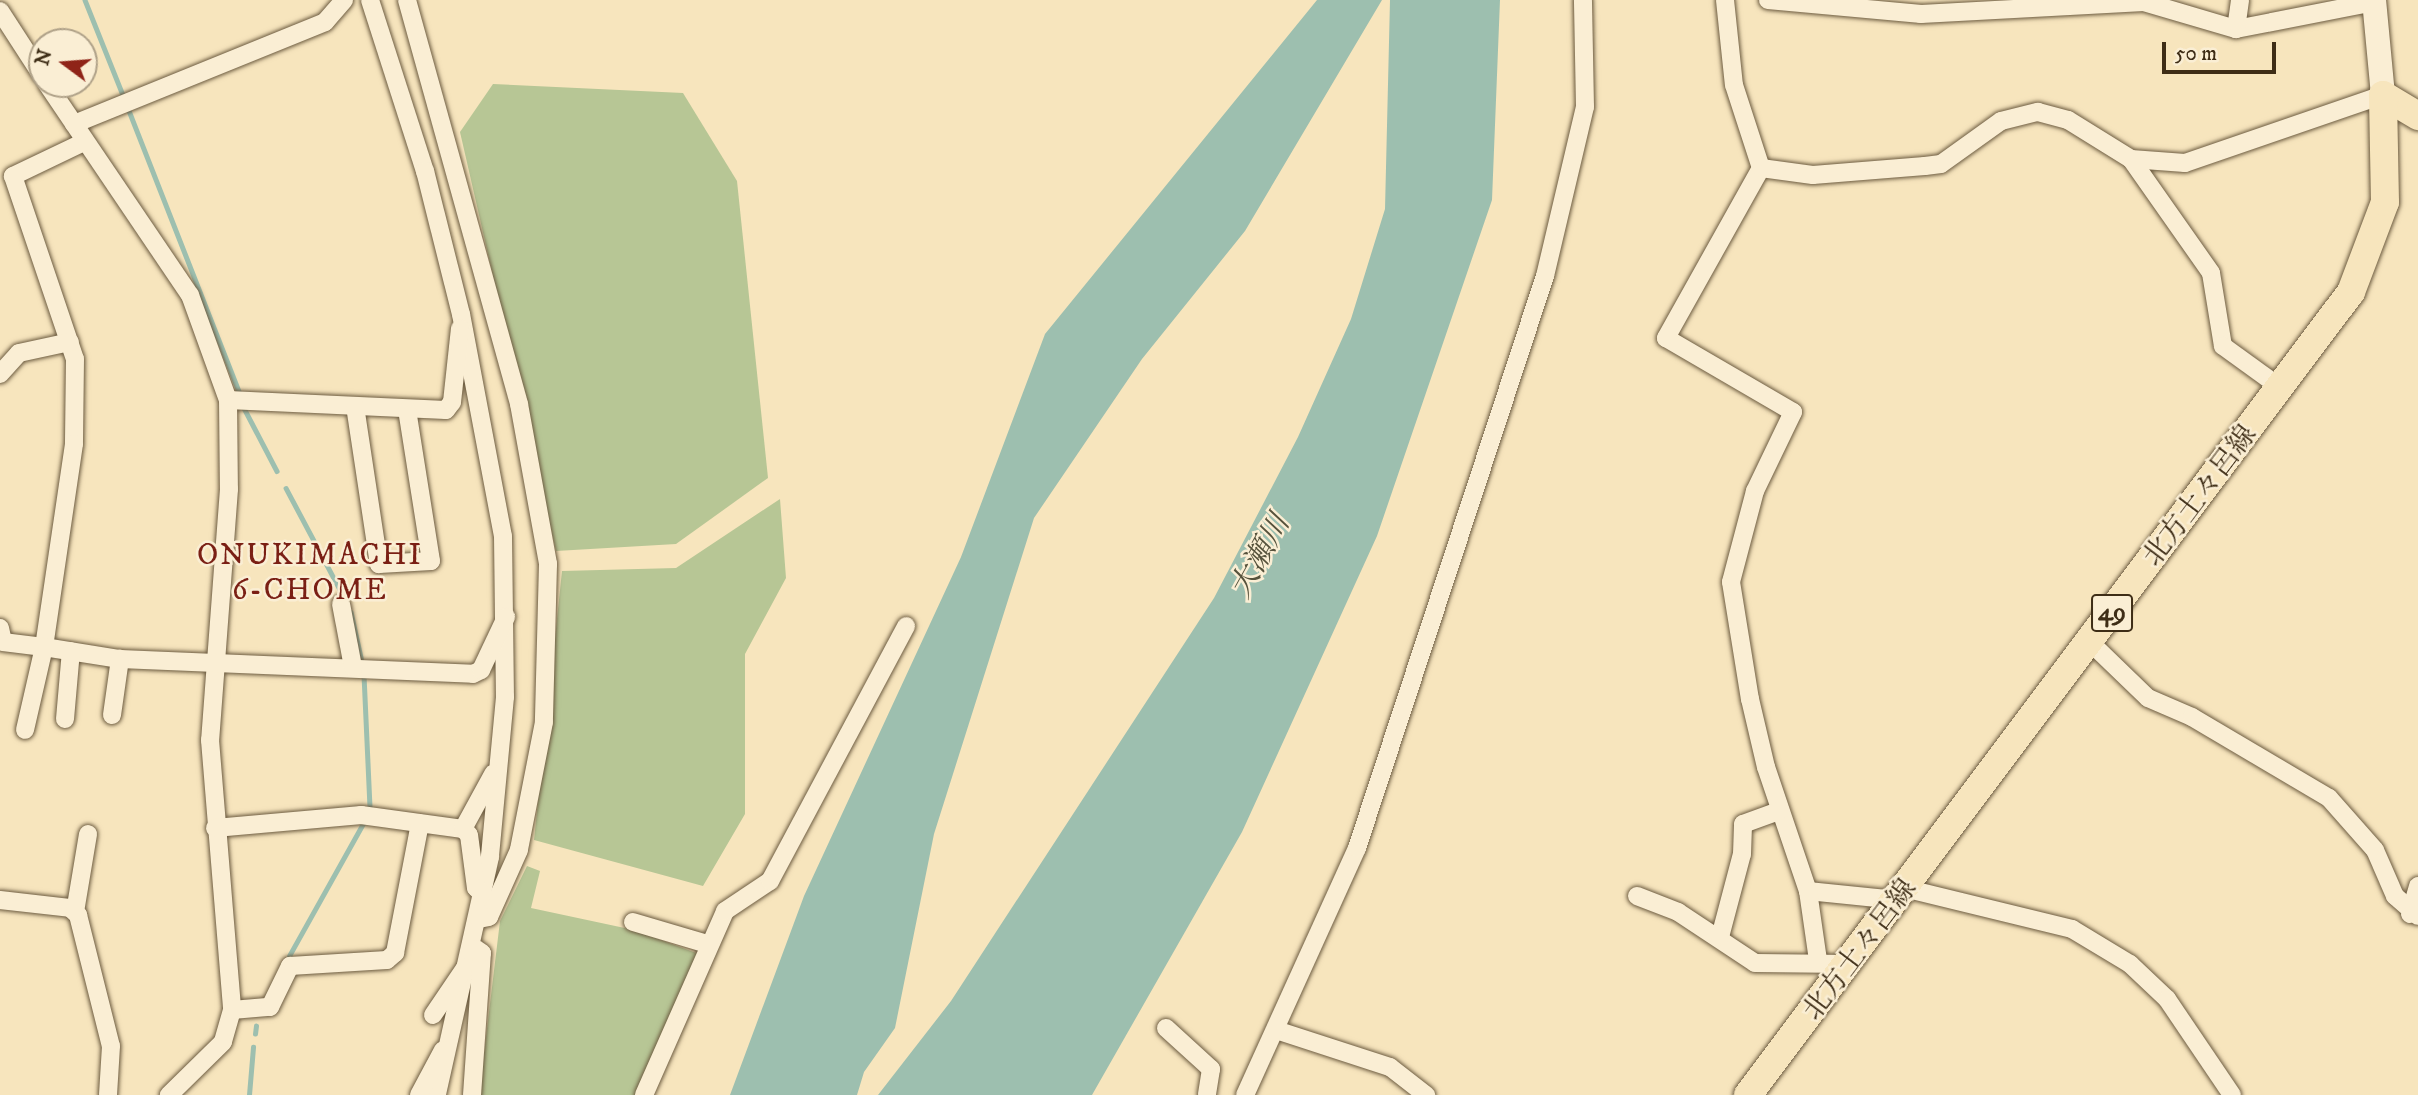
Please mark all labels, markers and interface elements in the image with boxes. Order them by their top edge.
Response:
north arrow [28,28,98,98]
scale bar [2166,28,2280,72]
text: 50 m [2175,41,2217,67]
text: N [31,47,57,68]
street label: 北方土々呂線 [2136,419,2264,573]
water label: 大瀬川 [1223,509,1299,605]
district label: ONUKIMACHI 6-CHOME [198,538,422,608]
road number: 49 [2091,590,2133,636]
street label: 北方土々呂線 [1796,873,1924,1027]

